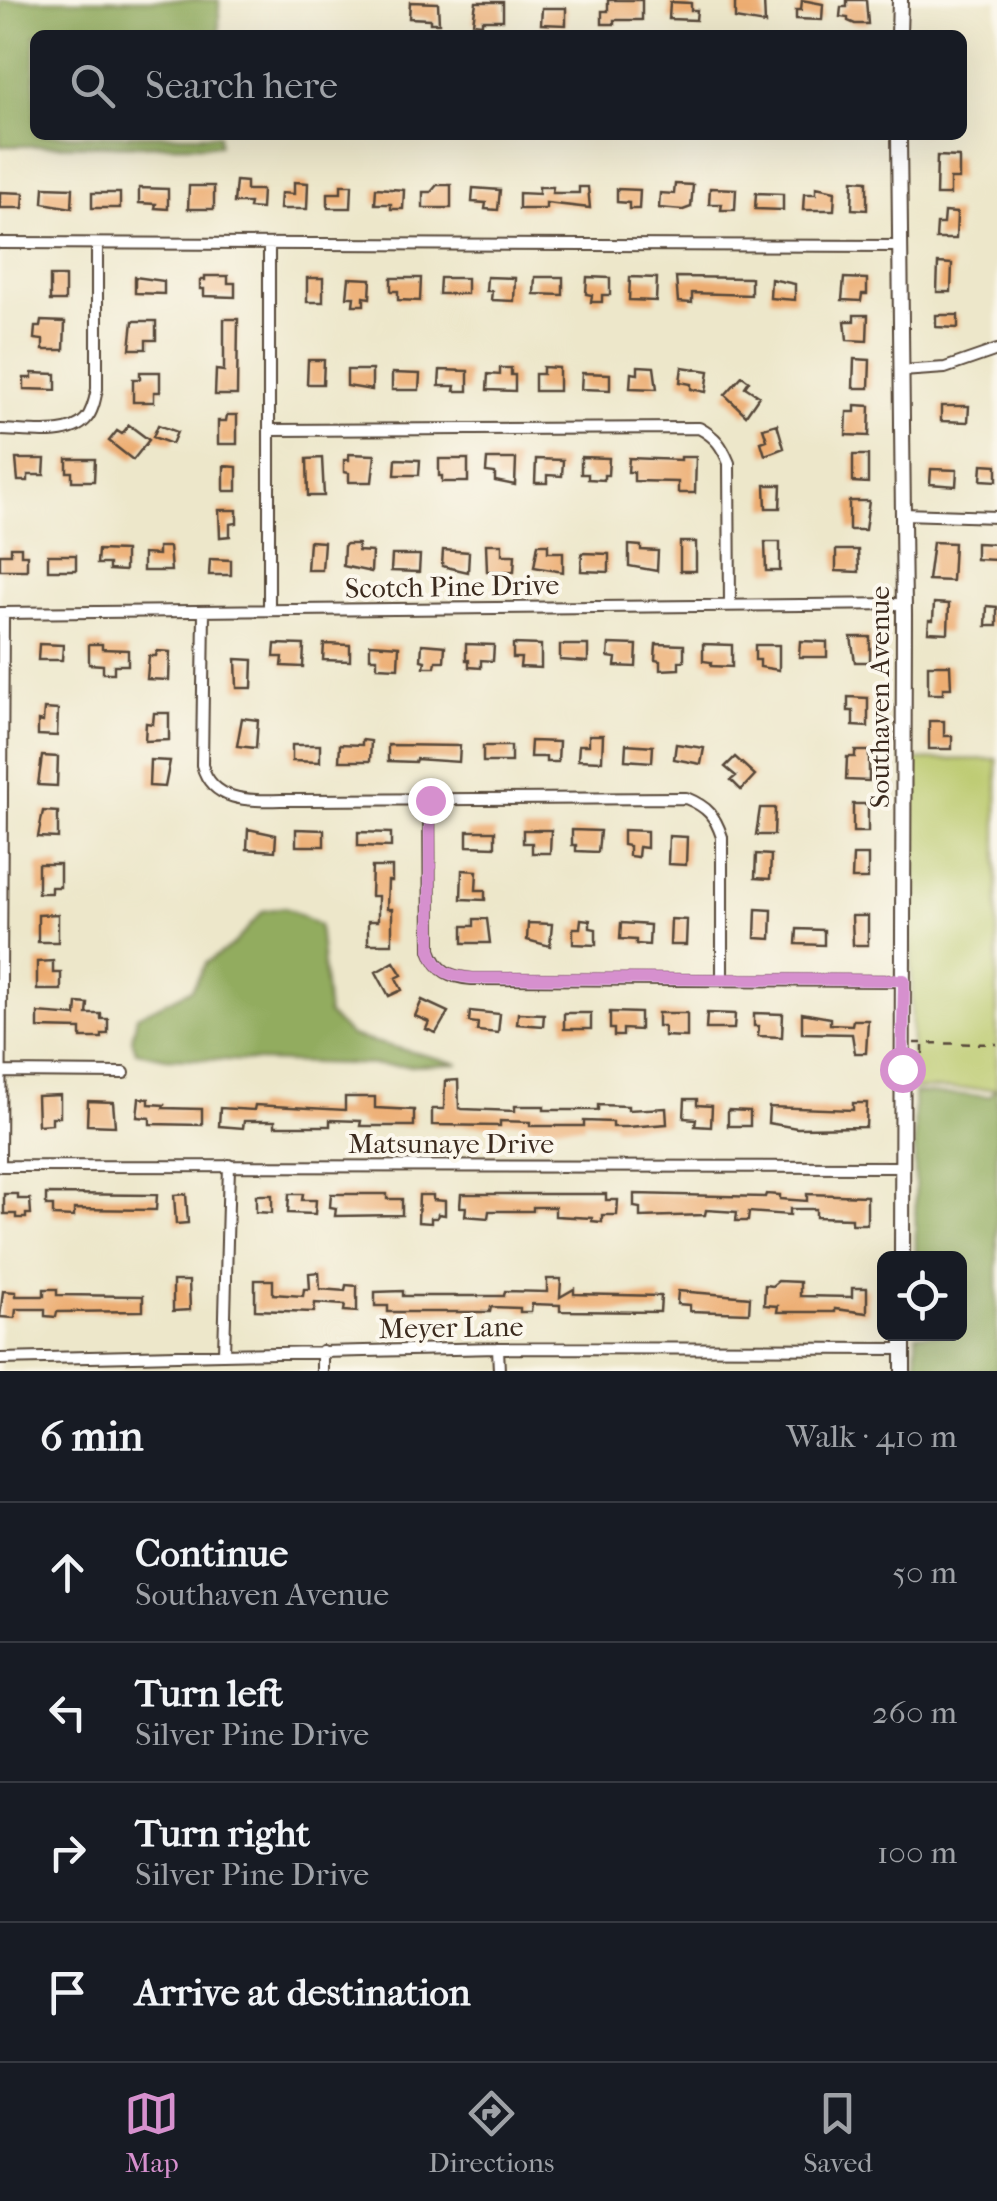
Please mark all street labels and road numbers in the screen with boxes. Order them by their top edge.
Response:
street label: Scotch Pine Drive [345,568,560,605]
street label: Southaven Avenue [863,586,896,808]
street label: Matsunaye Drive [348,1127,554,1160]
street label: Meyer Lane [378,1310,524,1345]

